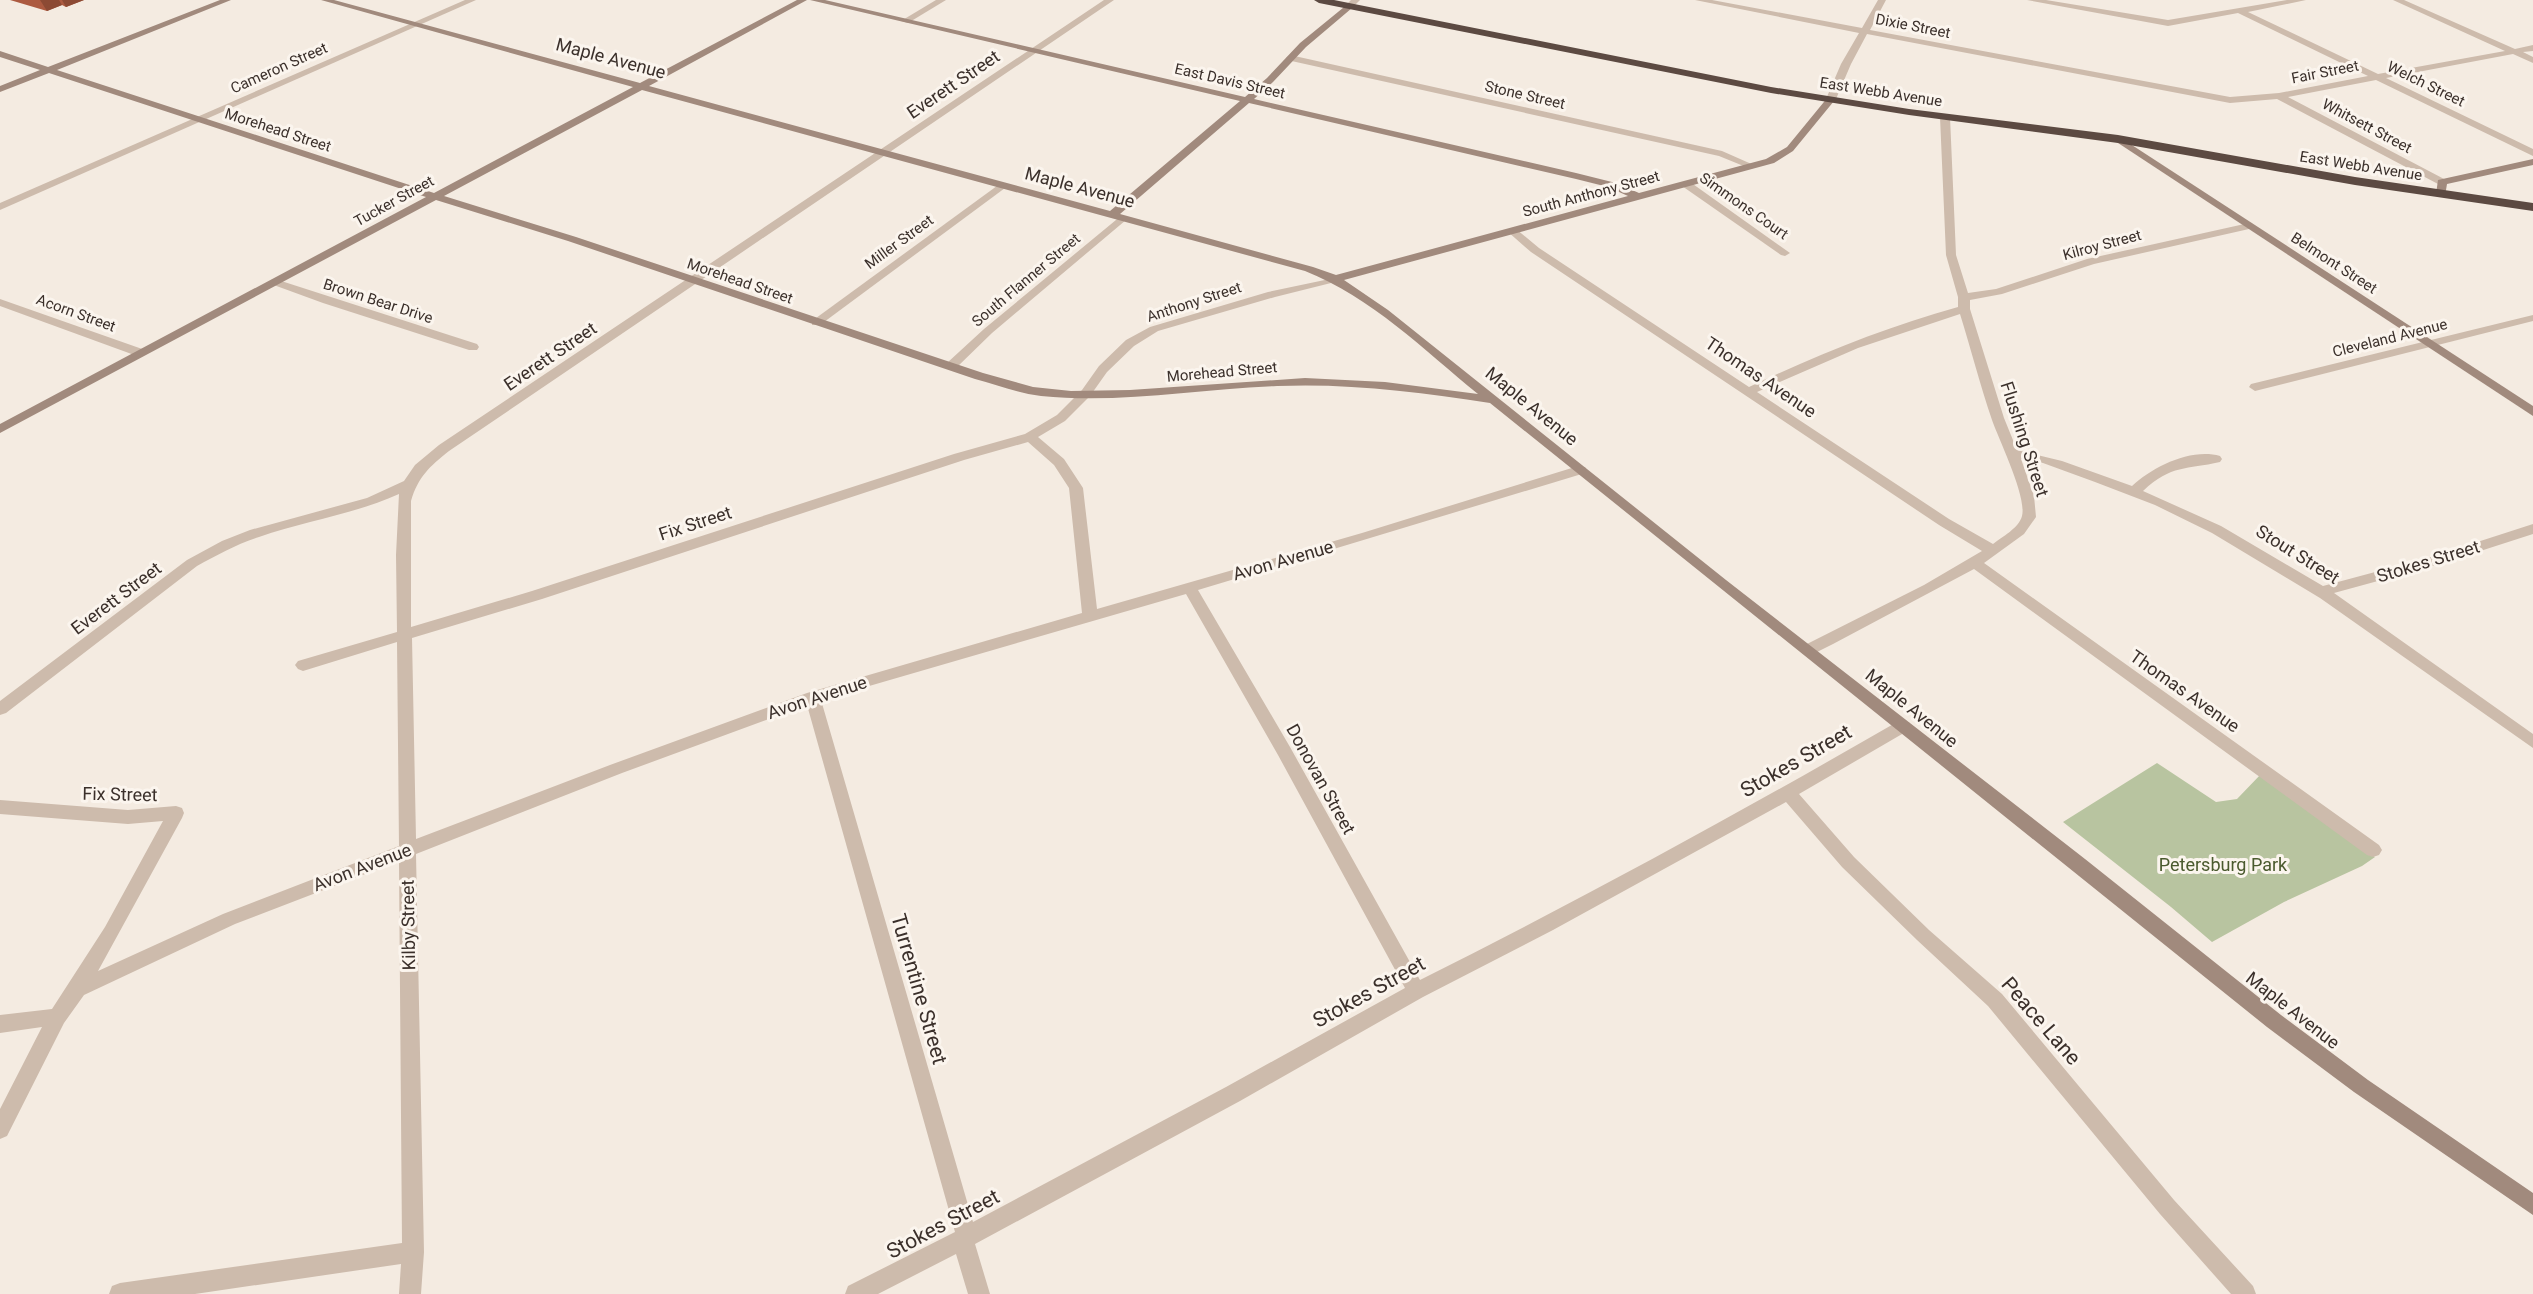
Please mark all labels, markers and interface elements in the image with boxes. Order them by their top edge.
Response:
street label: Dixie Street [1874,10,1952,42]
street label: Maple Avenue [554,33,668,83]
street label: Cameron Street [228,39,330,97]
street label: Everett Street [903,45,1003,123]
street label: Fair Street [2290,57,2360,87]
street label: Welch Street [2384,57,2468,111]
street label: East Davis Street [1173,60,1287,102]
street label: East Webb Avenue [1818,73,1944,111]
street label: Stone Street [1483,77,1567,113]
street label: Whitsett Street [2319,95,2415,157]
street label: Morehead Street [223,104,333,156]
street label: East Webb Avenue [2298,147,2424,185]
street label: Maple Avenue [1023,162,1137,212]
street label: South Anthony Street [1521,167,1662,221]
street label: Simmons Court [1696,169,1792,243]
street label: Tucker Street [351,172,437,230]
street label: Miller Street [861,211,937,273]
street label: Kilroy Street [2061,226,2143,264]
street label: Belmont Street [2288,228,2381,298]
street label: South Flanner Street [968,229,1084,330]
street label: Morehead Street [685,254,795,308]
street label: Brown Bear Drive [321,275,435,327]
street label: Anthony Street [1144,278,1244,326]
street label: Acorn Street [34,290,118,336]
street label: Cleveland Avenue [2331,315,2449,361]
street label: Everett Street [500,317,600,395]
street label: Thomas Avenue [1702,332,1820,422]
street label: Morehead Street [1166,358,1278,386]
street label: Maple Avenue [1482,362,1582,450]
street label: Flushing Street [1996,379,2054,499]
street label: Fix Street [656,501,734,545]
street label: Stout Street [2252,520,2344,588]
street label: Stokes Street [2374,535,2482,587]
street label: Avon Avenue [1230,536,1336,584]
street label: Everett Street [67,557,165,639]
street label: Thomas Avenue [2126,645,2244,737]
street label: Maple Avenue [1862,664,1962,752]
street label: Avon Avenue [765,671,869,723]
street label: Donovan Street [1282,720,1360,838]
street label: Stokes Street [1736,720,1856,802]
street label: Fix Street [82,783,158,805]
street label: Avon Avenue [310,839,414,895]
park label: Petersburg Park [2159,854,2288,875]
street label: Kilby Street [397,879,419,970]
street label: Turrentine Street [886,911,952,1067]
street label: Stokes Street [1309,951,1429,1033]
street label: Maple Avenue [2242,967,2344,1053]
street label: Peace Lane [1996,972,2086,1070]
street label: Stokes Street [883,1184,1004,1264]

